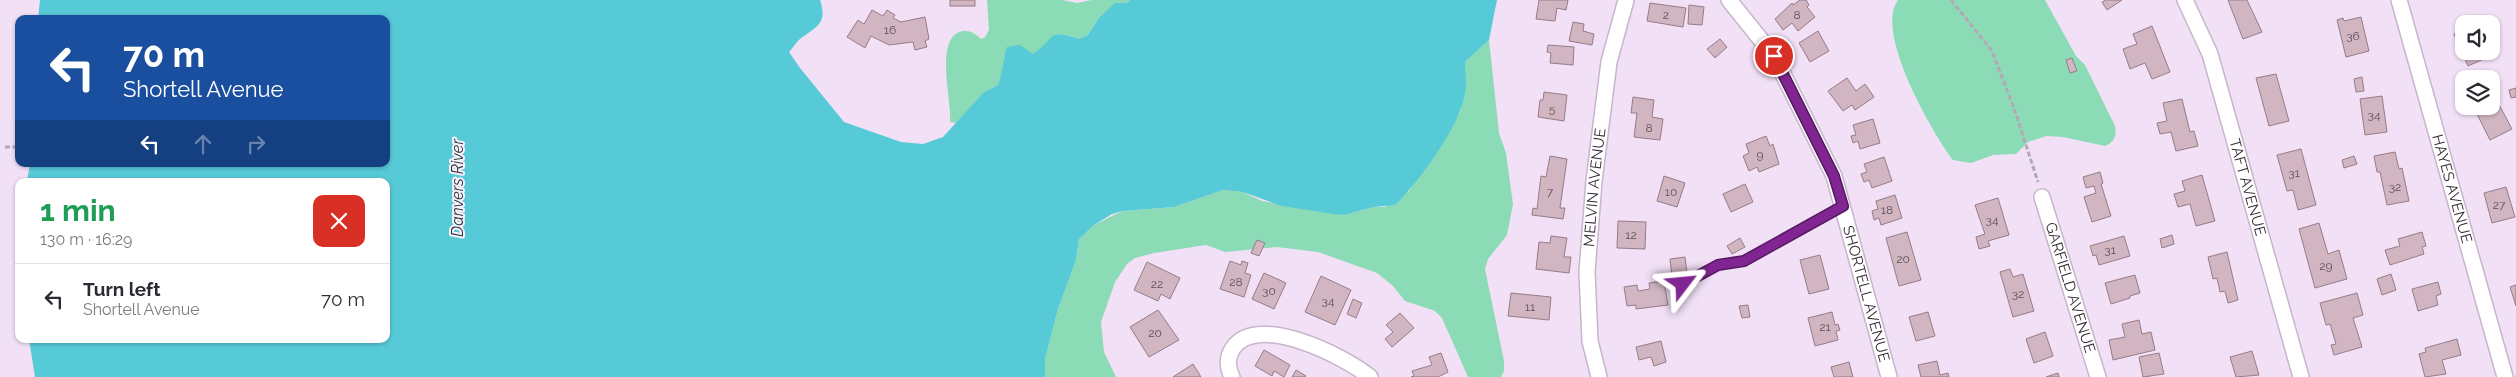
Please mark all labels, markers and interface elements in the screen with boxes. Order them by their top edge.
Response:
house number: 2 [1663,8,1669,22]
house number: 8 [1793,8,1801,22]
map controls [2455,15,2500,115]
button: sound [2455,15,2500,60]
house number: 16 [884,23,896,37]
house number: 36 [2346,29,2360,43]
text: 70 m [123,34,205,75]
icon: left [40,35,105,100]
pin [1753,35,1795,77]
icon: arrive [1760,42,1788,70]
button: layers [2455,70,2500,115]
text: Shortell Avenue [123,76,284,102]
house number: 5 [1549,102,1556,116]
house number: 34 [2368,108,2381,122]
house number: 8 [1645,121,1653,135]
street label: MELVIN AVENUE [1580,127,1610,247]
icon: left [136,130,164,158]
icon: ahead [189,130,217,158]
icon: right [242,130,270,158]
street label: HAYES AVENUE [2428,132,2476,245]
street label: TAFT AVENUE [2225,137,2270,238]
water label: Danvers River [448,139,467,237]
house number: 9 [1756,148,1764,162]
house number: 31 [2288,166,2300,180]
house number: 32 [2389,180,2401,194]
house number: 7 [1547,185,1554,199]
house number: 10 [1665,185,1677,199]
text: 1 min [40,193,116,228]
button: close [313,195,365,247]
house number: 27 [2493,198,2506,212]
house number: 18 [1881,203,1893,217]
house number: 34 [1986,213,1999,227]
street label: GARFIELD AVENUE [2041,220,2099,355]
street label: SHORTELL AVENUE [1839,224,1893,364]
house number: 12 [1625,228,1637,242]
text: 130 m · 16:29 [40,230,132,249]
house number: 31 [2104,243,2116,257]
house number: 20 [1896,252,1910,266]
position arrow [1656,257,1708,309]
house number: 29 [2319,259,2333,273]
house number: 28 [1229,275,1243,289]
house number: 22 [1151,277,1163,291]
text: Turn left [83,278,160,300]
house number: 30 [1262,284,1276,298]
icon: left [40,285,68,313]
house number: 32 [2012,287,2024,301]
text: 70 m [321,288,365,310]
house number: 34 [1322,294,1335,308]
text: Shortell Avenue [83,300,200,319]
house number: 11 [1525,300,1535,314]
house number: 21 [1819,320,1831,334]
house number: 20 [1148,326,1162,340]

